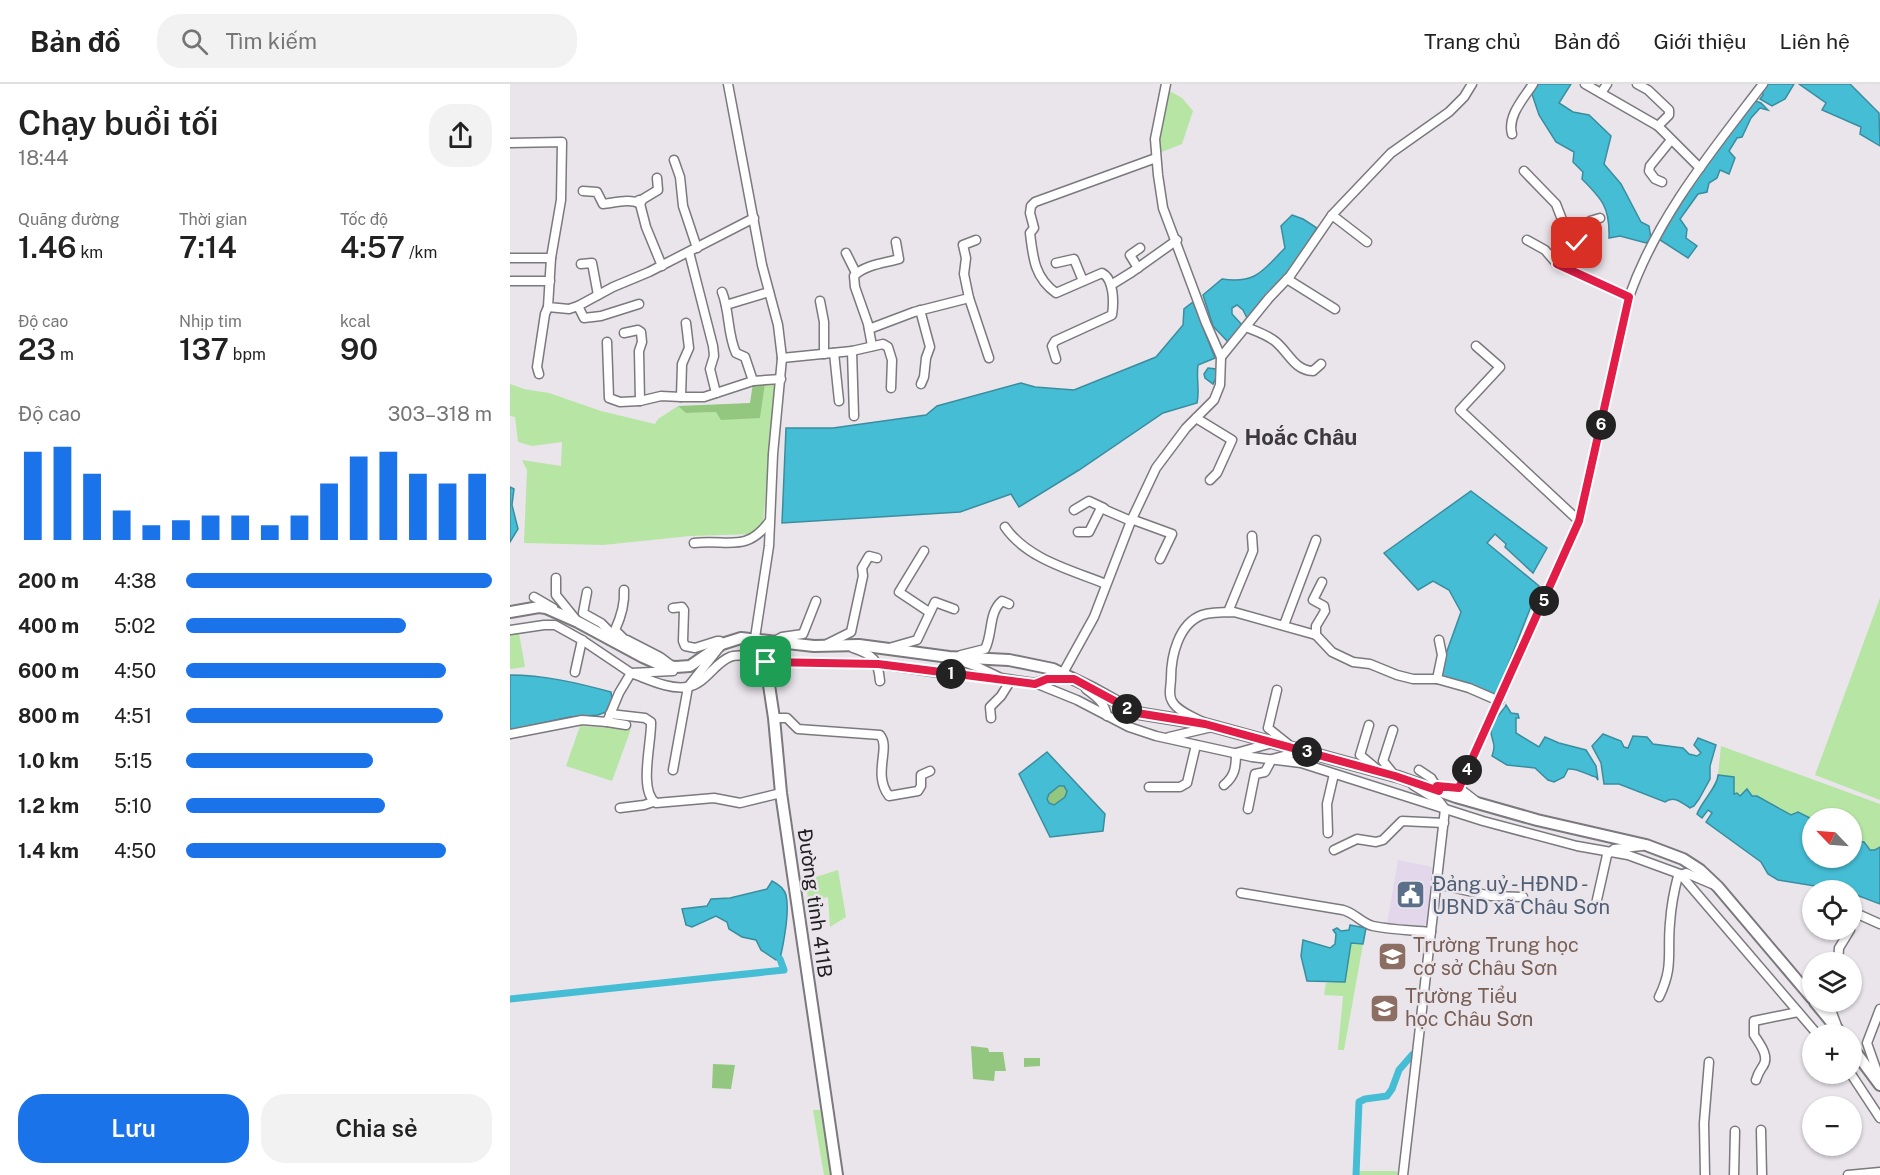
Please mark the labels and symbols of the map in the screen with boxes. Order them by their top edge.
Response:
pin [1551,217,1602,268]
pin: 6 [1586,410,1616,440]
district label: Hoắc Châu [1245,424,1357,450]
pin: 5 [1529,586,1559,616]
pin [740,636,791,687]
pin: 1 [936,659,966,689]
pin: 2 [1112,694,1142,724]
pin: 3 [1292,737,1322,767]
pin: 4 [1452,755,1482,785]
north arrow [1802,808,1862,868]
street label: Đường tỉnh 411B [793,827,837,979]
place label: Đảng uỷ - HĐND - UBND xã Châu Sơn [1432,872,1610,919]
public building icon: Đảng uỷ - HĐND - UBND xã Châu Sơn [1395,879,1427,911]
place label: Trường Trung học cơ sở Châu Sơn [1413,933,1579,980]
school or university icon: Trường Trung học cơ sở Châu Sơn [1376,940,1408,972]
place label: Trường Tiểu học Châu Sơn [1405,984,1533,1031]
school or university icon: Trường Tiểu học Châu Sơn [1368,992,1400,1024]

